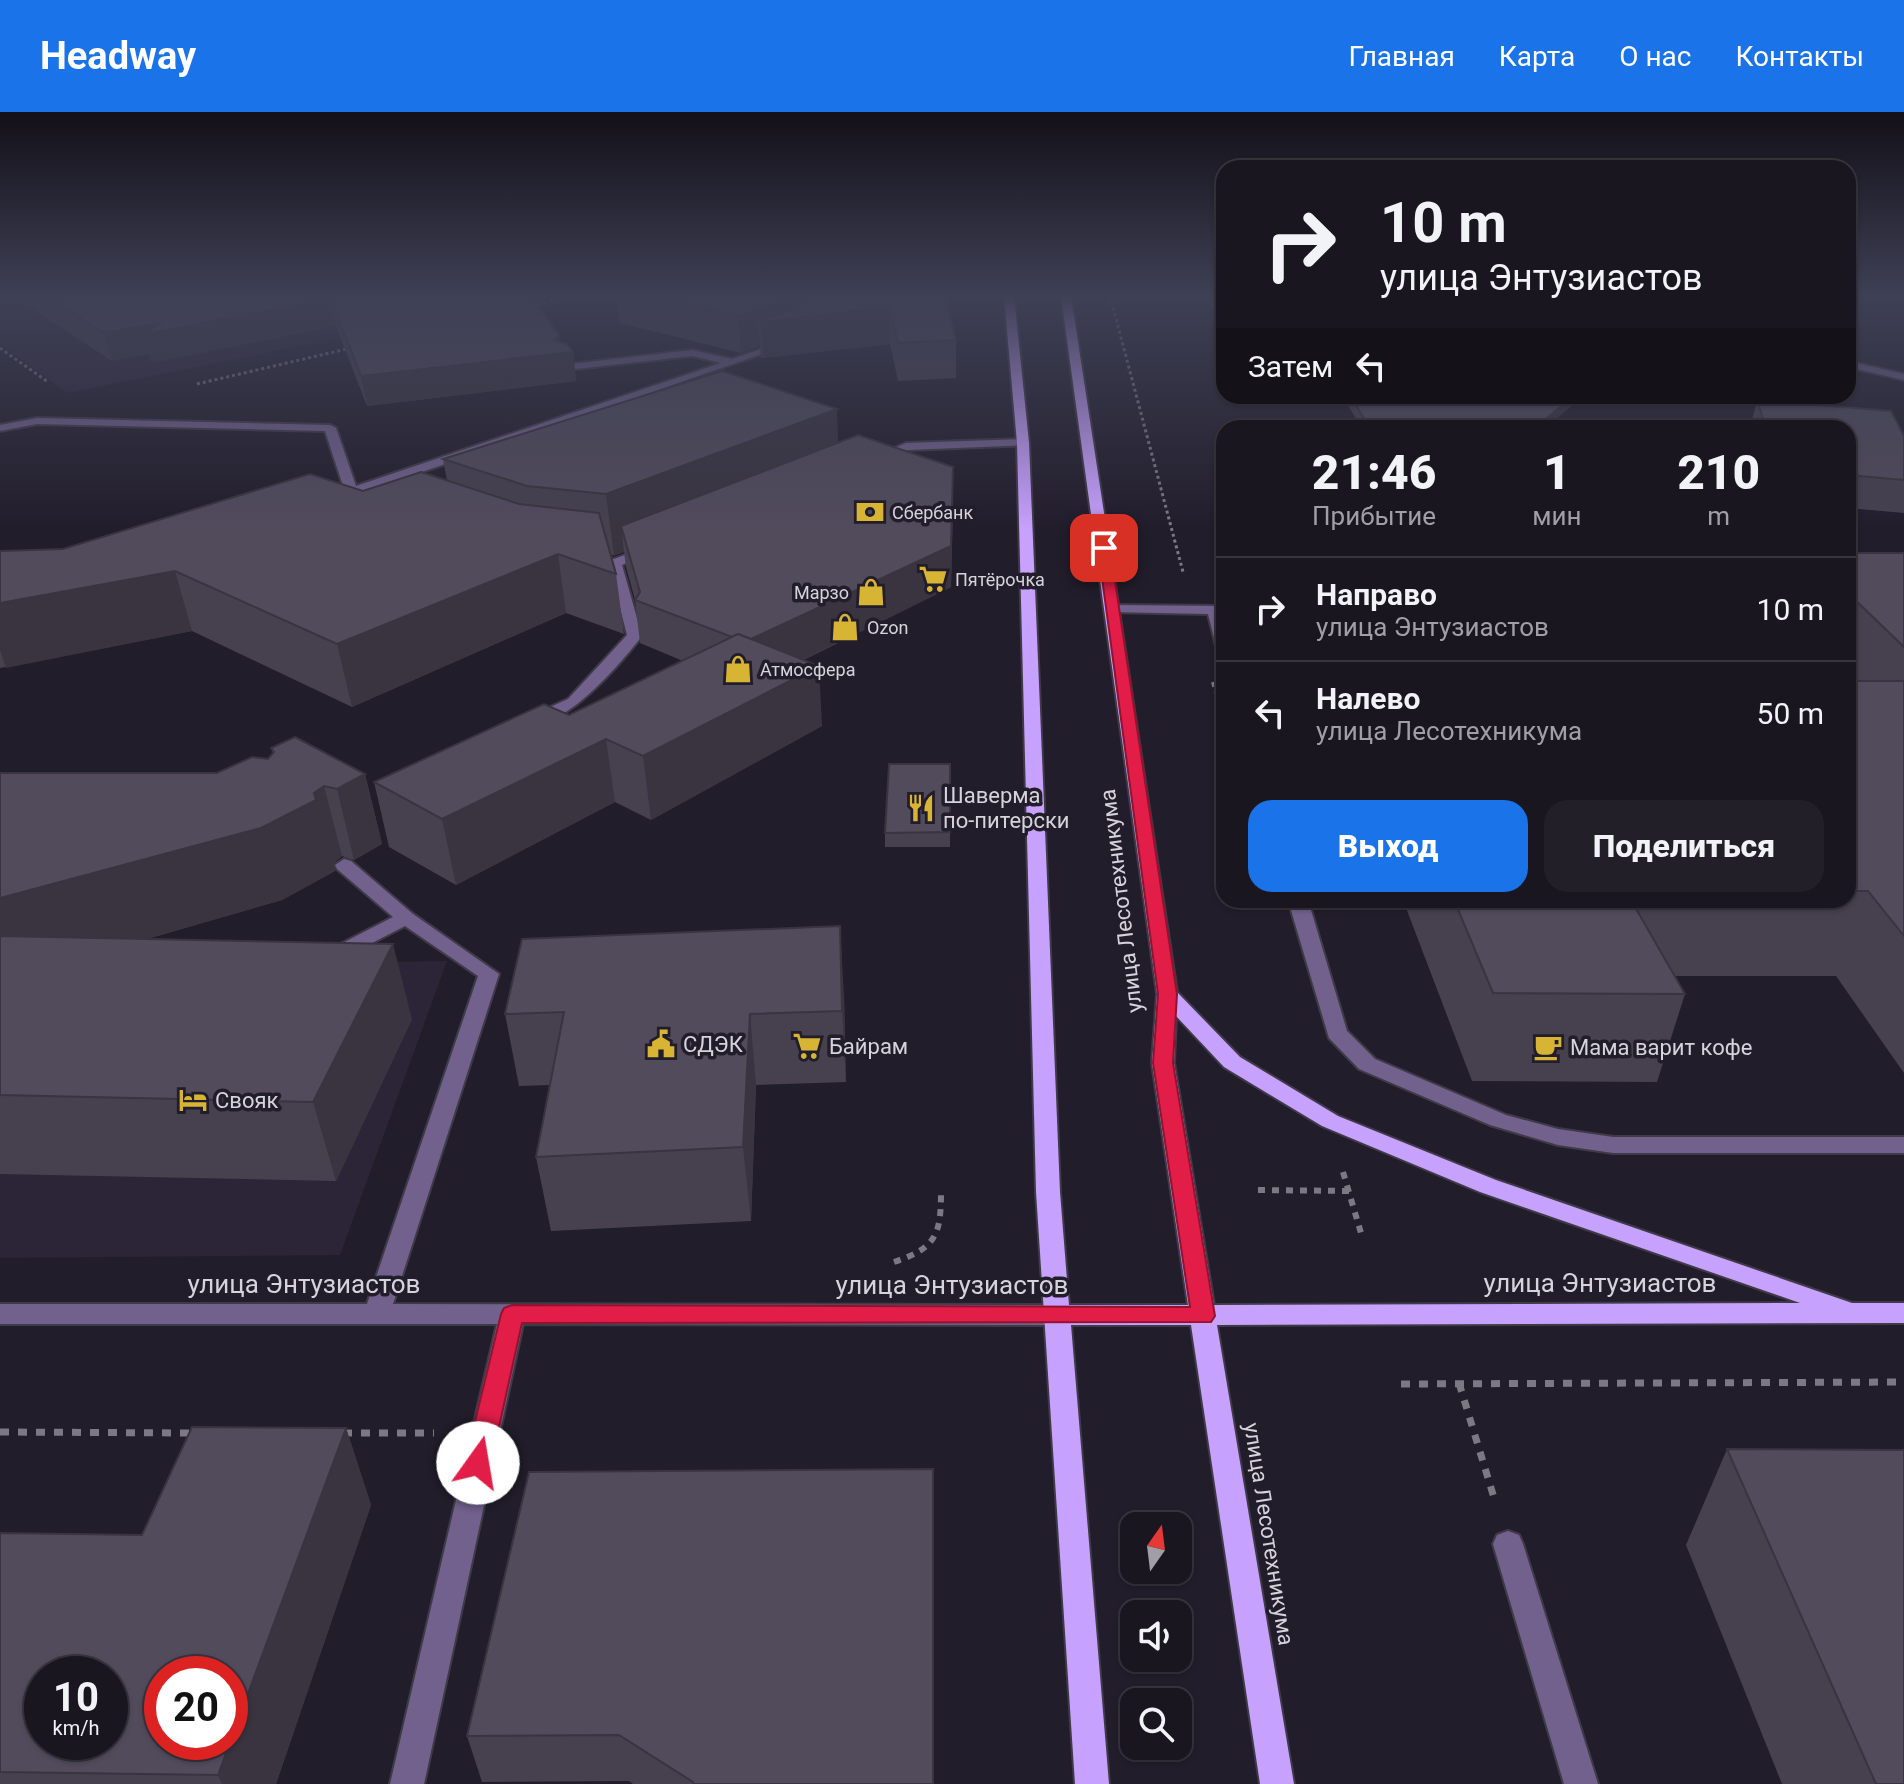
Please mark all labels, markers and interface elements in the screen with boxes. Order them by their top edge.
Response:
text: Headway [40,34,196,78]
text: Главная [1348,40,1455,73]
text: Карта [1499,40,1575,73]
text: О нас [1619,40,1691,73]
text: Контакты [1735,40,1864,73]
text: 10 m [1380,190,1507,256]
icon: right [1248,192,1352,296]
text: улица Энтузиастов [1380,257,1703,299]
icon: left [1349,344,1393,388]
text: Затем [1248,349,1333,384]
text: 21:46 [1312,444,1436,501]
text: 1 [1543,444,1571,501]
text: 210 [1677,444,1760,501]
bank icon: Сбербанк [855,497,885,527]
text: Прибытие [1312,501,1436,531]
text: мин [1532,501,1581,531]
text: m [1707,501,1730,531]
place label: Сбербанк [892,502,973,523]
pin [1070,514,1138,582]
icon: arrive [1082,526,1126,570]
supermarket icon: Пятёрочка [918,564,948,594]
place label: Пятёрочка [955,569,1045,590]
shop icon: Марзо [856,577,886,607]
text: Направо [1316,577,1437,612]
place label: Марзо [794,582,849,603]
icon: right [1248,587,1292,631]
text: 10 m [1757,592,1824,627]
shop icon: Ozon [830,612,860,642]
text: улица Энтузиастов [1316,612,1549,642]
place label: Ozon [867,617,908,638]
shop icon: Атмосфера [723,654,753,684]
place label: Атмосфера [760,659,855,680]
text: Налево [1316,681,1420,716]
icon: left [1248,691,1292,735]
text: 50 m [1757,696,1824,731]
text: улица Лесотехникума [1316,716,1582,746]
place label: Шаверма по-питерски [943,783,1070,833]
street label: улица Лесотехникума [1095,788,1147,1014]
restaurant icon: Шаверма по-питерски [906,793,936,823]
button: Выход [1248,800,1528,892]
button: Поделиться [1544,800,1824,892]
public building icon: СДЭК [646,1029,676,1059]
supermarket icon: Байрам [792,1031,822,1061]
place label: СДЭК [683,1032,744,1057]
cafe icon: Мама варит кофе [1533,1032,1563,1062]
place label: Байрам [829,1034,908,1059]
place label: Мама варит кофе [1570,1035,1752,1060]
hotel icon: Свояк [178,1085,208,1115]
place label: Свояк [215,1088,279,1113]
street label: улица Энтузиастов [1484,1268,1716,1298]
street label: улица Энтузиастов [188,1269,420,1299]
street label: улица Энтузиастов [836,1270,1068,1300]
position arrow [436,1421,520,1505]
street label: улица Лесотехникума [1239,1421,1299,1647]
north arrow [1120,1512,1192,1584]
map controls [1120,1512,1192,1760]
button: sound [1120,1600,1192,1672]
speed limit sign: 20 [144,1656,248,1760]
text: 10 [53,1674,99,1721]
button: search [1120,1688,1192,1760]
text: km/h [53,1716,99,1740]

